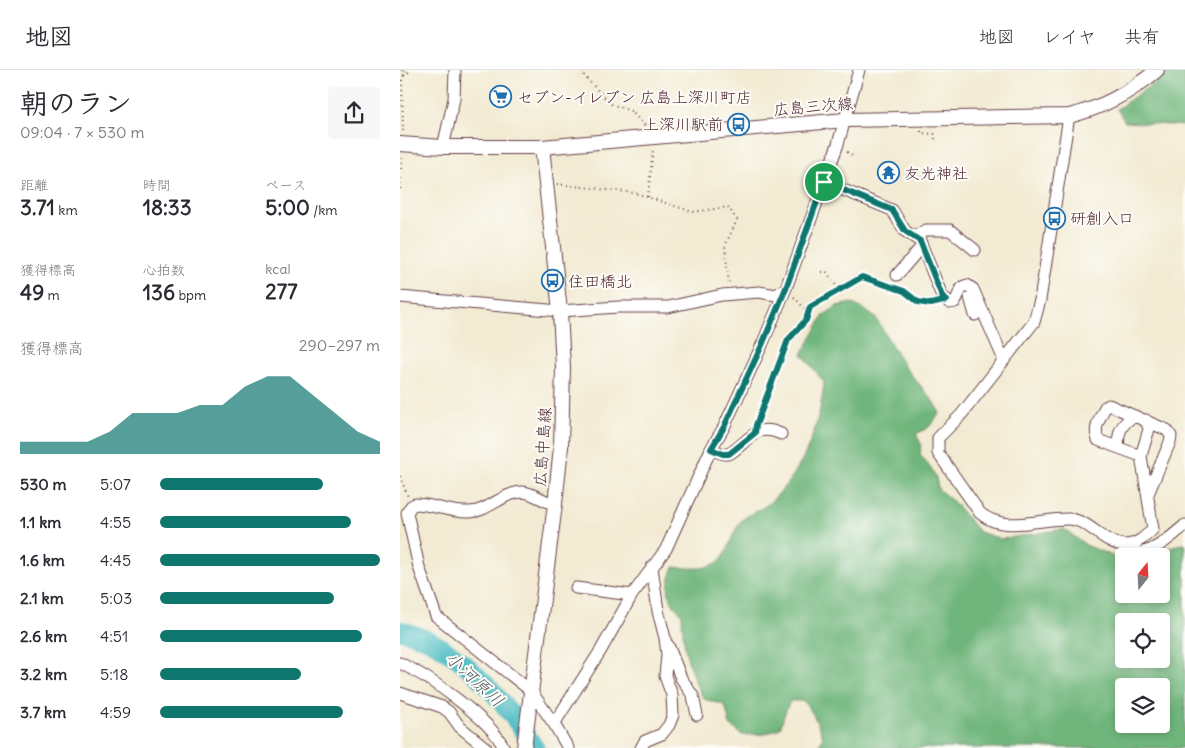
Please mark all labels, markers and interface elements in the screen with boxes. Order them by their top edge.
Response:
text: 地図 [25,21,73,51]
text: 地図 [979,25,1015,48]
text: レイヤ [1043,25,1096,48]
text: 共有 [1124,25,1160,48]
text: 朝のラン [20,85,132,121]
supermarket icon: セブン-イレブン 広島上深川町店 [489,85,513,109]
button: share [328,87,380,139]
place label: セブン-イレブン 広島上深川町店 [517,87,752,107]
street label: 広島三次線 [772,93,854,119]
bus stop icon: 上深川駅前 [727,112,751,136]
place label: 上深川駅前 [643,114,723,134]
text: 09:04 · 7 × 530 m [20,122,144,142]
pin [803,161,845,203]
temple icon: 友光神社 [876,161,900,185]
place label: 友光神社 [904,163,968,183]
icon: arrive [810,168,838,196]
text: 距離 [20,176,48,194]
text: 時間 [143,176,171,194]
text: ペース [265,176,307,194]
text: 3.71 [20,194,55,221]
text: 18:33 [143,194,192,221]
text: 5:00 [265,194,310,221]
text: km [55,201,78,219]
text: /km [310,201,338,219]
bus stop icon: 研創入口 [1042,206,1066,230]
place label: 研創入口 [1070,208,1134,228]
text: kcal [265,260,291,278]
text: 獲得標高 [20,261,76,279]
text: 心拍数 [143,261,185,279]
bus stop icon: 住田橋北 [540,269,564,293]
place label: 住田橋北 [568,271,632,291]
text: 277 [265,278,297,305]
text: 49 [20,279,44,306]
text: 136 [143,279,175,306]
text: m [44,286,60,304]
text: bpm [175,286,206,304]
text: 290–297 m [299,335,380,355]
text: 獲得標高 [20,338,84,358]
street label: 広島中島線 [529,406,555,488]
text: 530 m [20,474,67,494]
text: 5:07 [100,474,131,494]
text: 1.1 km [20,512,61,532]
text: 4:55 [100,512,131,532]
north arrow [1115,548,1170,602]
map controls [1115,548,1170,733]
text: 1.6 km [20,550,65,570]
text: 4:45 [100,550,131,570]
text: 2.1 km [20,588,64,608]
text: 5:03 [100,588,132,608]
button: locate [1115,613,1170,668]
text: 2.6 km [20,626,67,646]
text: 4:51 [100,626,128,646]
water label: 小河原川 [441,646,509,712]
text: 3.2 km [20,664,67,684]
text: 5:18 [100,664,128,684]
button: layers [1115,678,1170,733]
text: 3.7 km [20,702,66,722]
text: 4:59 [100,702,131,722]

